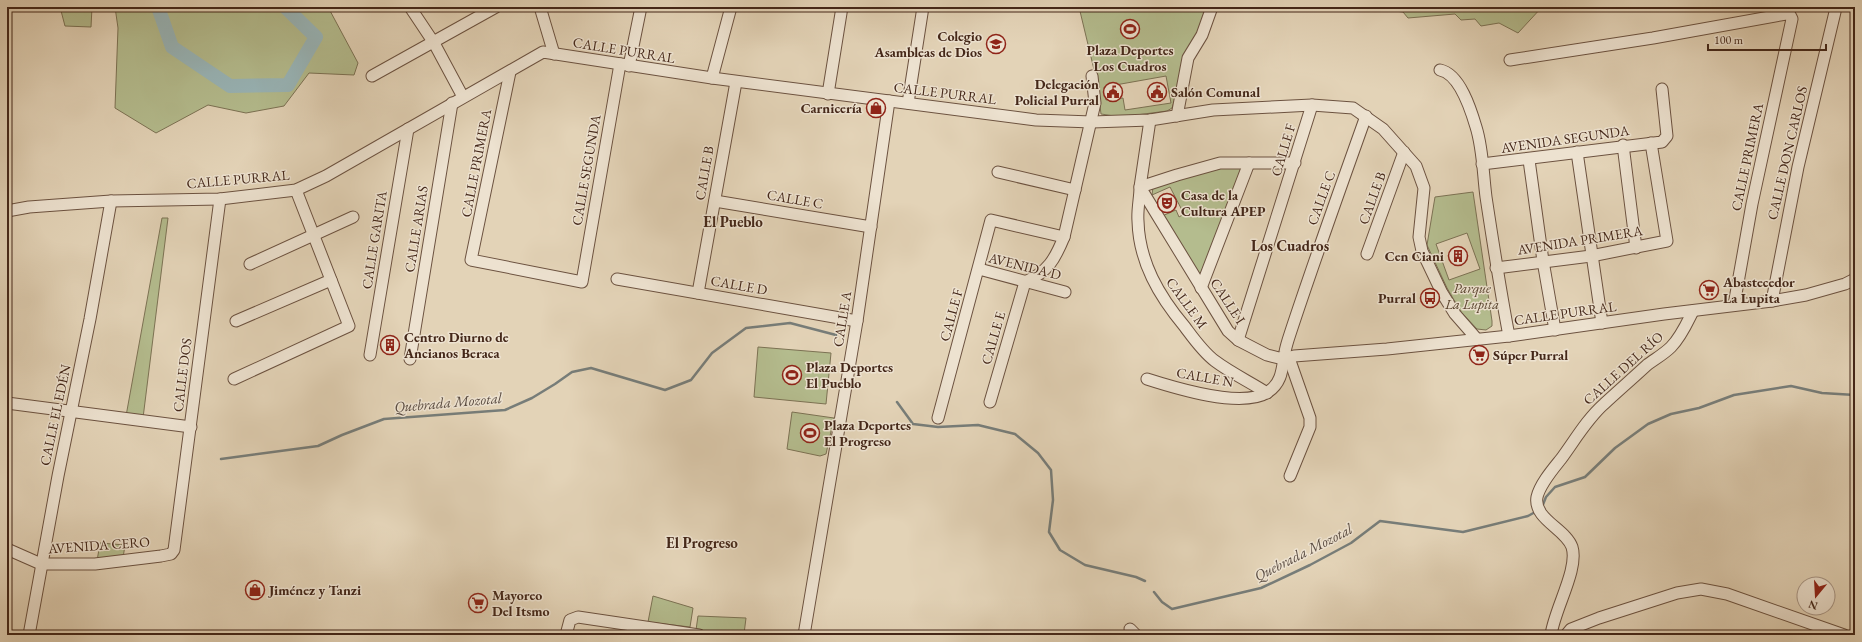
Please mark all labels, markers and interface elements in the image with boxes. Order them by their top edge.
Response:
sports icon: Plaza Deportes Los Cuadros [1119,18,1141,40]
scale bar [1708,26,1826,52]
place label: Colegio Asambleas de Dios [874,27,982,61]
text: 100 m [1714,32,1744,48]
street label: CALLE PURRAL [572,33,677,67]
school or university icon: Colegio Asambleas de Dios [985,33,1007,55]
place label: Plaza Deportes Los Cuadros [1086,41,1174,75]
place label: Delegación Policial Purral [1015,75,1099,109]
street label: CALLE PURRAL [893,78,998,108]
public building icon: Delegación Policial Purral [1102,81,1124,103]
public building icon: Salón Comunal [1146,81,1168,103]
place label: Salón Comunal [1171,83,1260,101]
street label: CALLE DON CARLOS [1763,84,1811,222]
shop icon: Carnicería [865,97,887,119]
place label: Carnicería [801,99,863,117]
street label: CALLE PRIMERA [1727,101,1767,213]
street label: CALLE PRIMERA [457,107,495,219]
street label: CALLE SEGUNDA [567,113,605,227]
street label: AVENIDA SEGUNDA [1499,121,1631,157]
street label: CALLE F [1267,122,1299,178]
street label: CALLE B [690,144,718,202]
street label: CALLE PURRAL [186,165,291,192]
street label: CALLE C [1303,168,1339,228]
street label: CALLE B [1354,169,1390,227]
street label: CALLE ARIAS [400,184,432,274]
street label: CALLE C [766,185,824,213]
place label: Casa de la Cultura APEP [1181,186,1266,220]
street label: CALLE GARITA [357,189,391,290]
theatre icon: Casa de la Cultura APEP [1156,192,1178,214]
district label: El Pueblo [703,212,763,231]
street label: AVENIDA PRIMERA [1515,221,1644,259]
district label: Los Cuadros [1251,236,1329,255]
building icon: Cen Ciani [1447,245,1469,267]
place label: Cen Ciani [1385,247,1444,265]
street label: AVENIDA D [986,248,1064,284]
street label: CALLE D [709,271,769,299]
place label: Abastecedor La Lupita [1722,273,1795,307]
street label: CALLE M [1162,274,1212,333]
street label: CALLE I [1206,275,1250,328]
park label: Parque La Lupita [1444,279,1499,313]
supermarket icon: Abastecedor La Lupita [1698,279,1720,301]
street label: CALLE F [935,287,967,343]
bus stop icon: Purral [1419,287,1441,309]
street label: CALLE A [829,289,855,348]
place label: Purral [1378,289,1416,307]
street label: CALLE PURRAL [1513,297,1618,329]
street label: CALLE E [977,309,1009,367]
street label: CALLE DEL RÍO [1579,327,1667,409]
place label: Centro Diurno de Ancianos Beraca [403,328,509,362]
building icon: Centro Diurno de Ancianos Beraca [379,334,401,356]
street label: CALLE DOS [169,337,195,413]
supermarket icon: Súper Purral [1468,344,1490,366]
place label: Súper Purral [1493,346,1568,364]
place label: Plaza Deportes El Pueblo [806,358,893,392]
street label: CALLE EL EDÉN [35,363,75,467]
street label: CALLE N [1175,363,1235,391]
sports icon: Plaza Deportes El Pueblo [781,364,803,386]
water label: Quebrada Mozotal [393,388,503,416]
place label: Plaza Deportes El Progreso [824,416,911,450]
sports icon: Plaza Deportes El Progreso [799,422,821,444]
water label: Quebrada Mozotal [1251,519,1356,585]
street label: AVENIDA CERO [46,532,151,558]
district label: El Progreso [666,533,738,552]
north arrow [1796,576,1836,616]
shop icon: Jiménez y Tanzi [244,579,266,601]
place label: Jiménez y Tanzi [267,581,361,599]
place label: Mayoreo Del Itsmo [492,586,550,620]
supermarket icon: Mayoreo Del Itsmo [467,592,489,614]
text: N [1806,597,1819,614]

